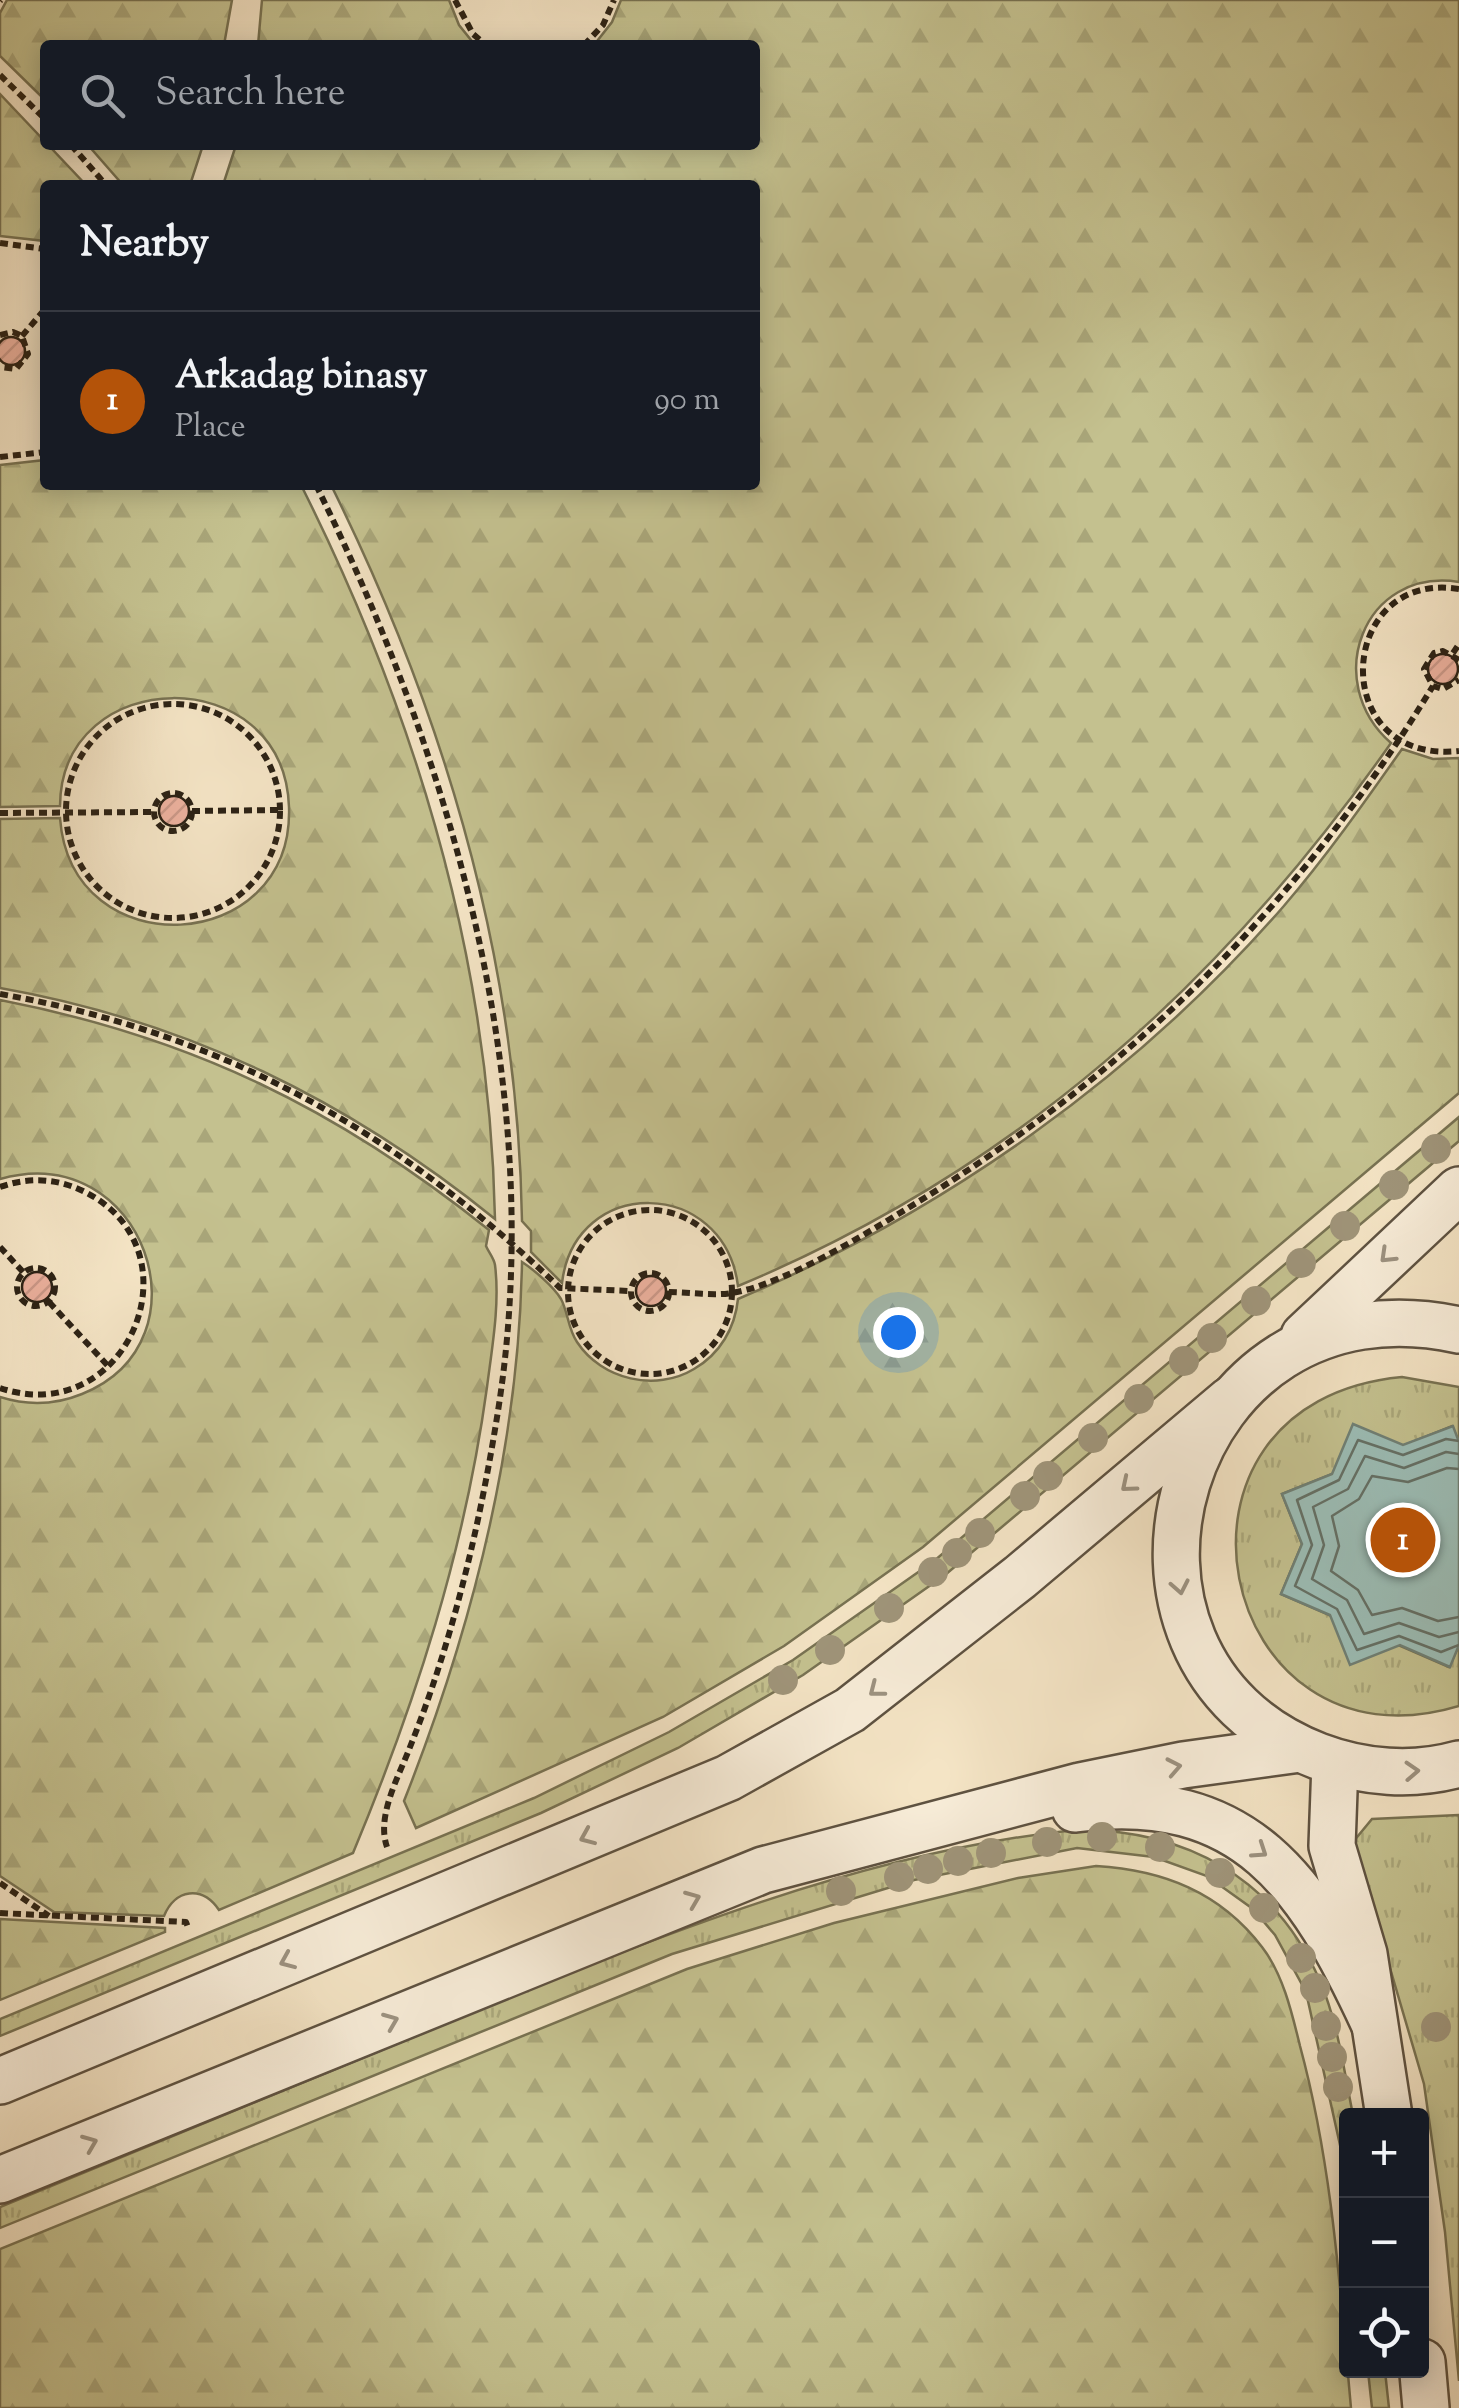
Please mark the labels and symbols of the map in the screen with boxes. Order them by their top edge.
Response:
one-way arrow [1381,1244,1399,1262]
your location [873,1307,924,1358]
one-way arrow [1122,1473,1140,1491]
pin: 1 [1370,1502,1436,1578]
one-way arrow [1169,1578,1190,1595]
one-way arrow [869,1678,887,1695]
one-way arrow [1166,1757,1182,1778]
one-way arrow [1405,1761,1421,1782]
one-way arrow [580,1825,597,1845]
one-way arrow [1249,1839,1268,1857]
one-way arrow [683,1890,700,1910]
one-way arrow [279,1950,297,1970]
one-way arrow [382,2012,399,2032]
one-way arrow [80,2135,98,2155]

